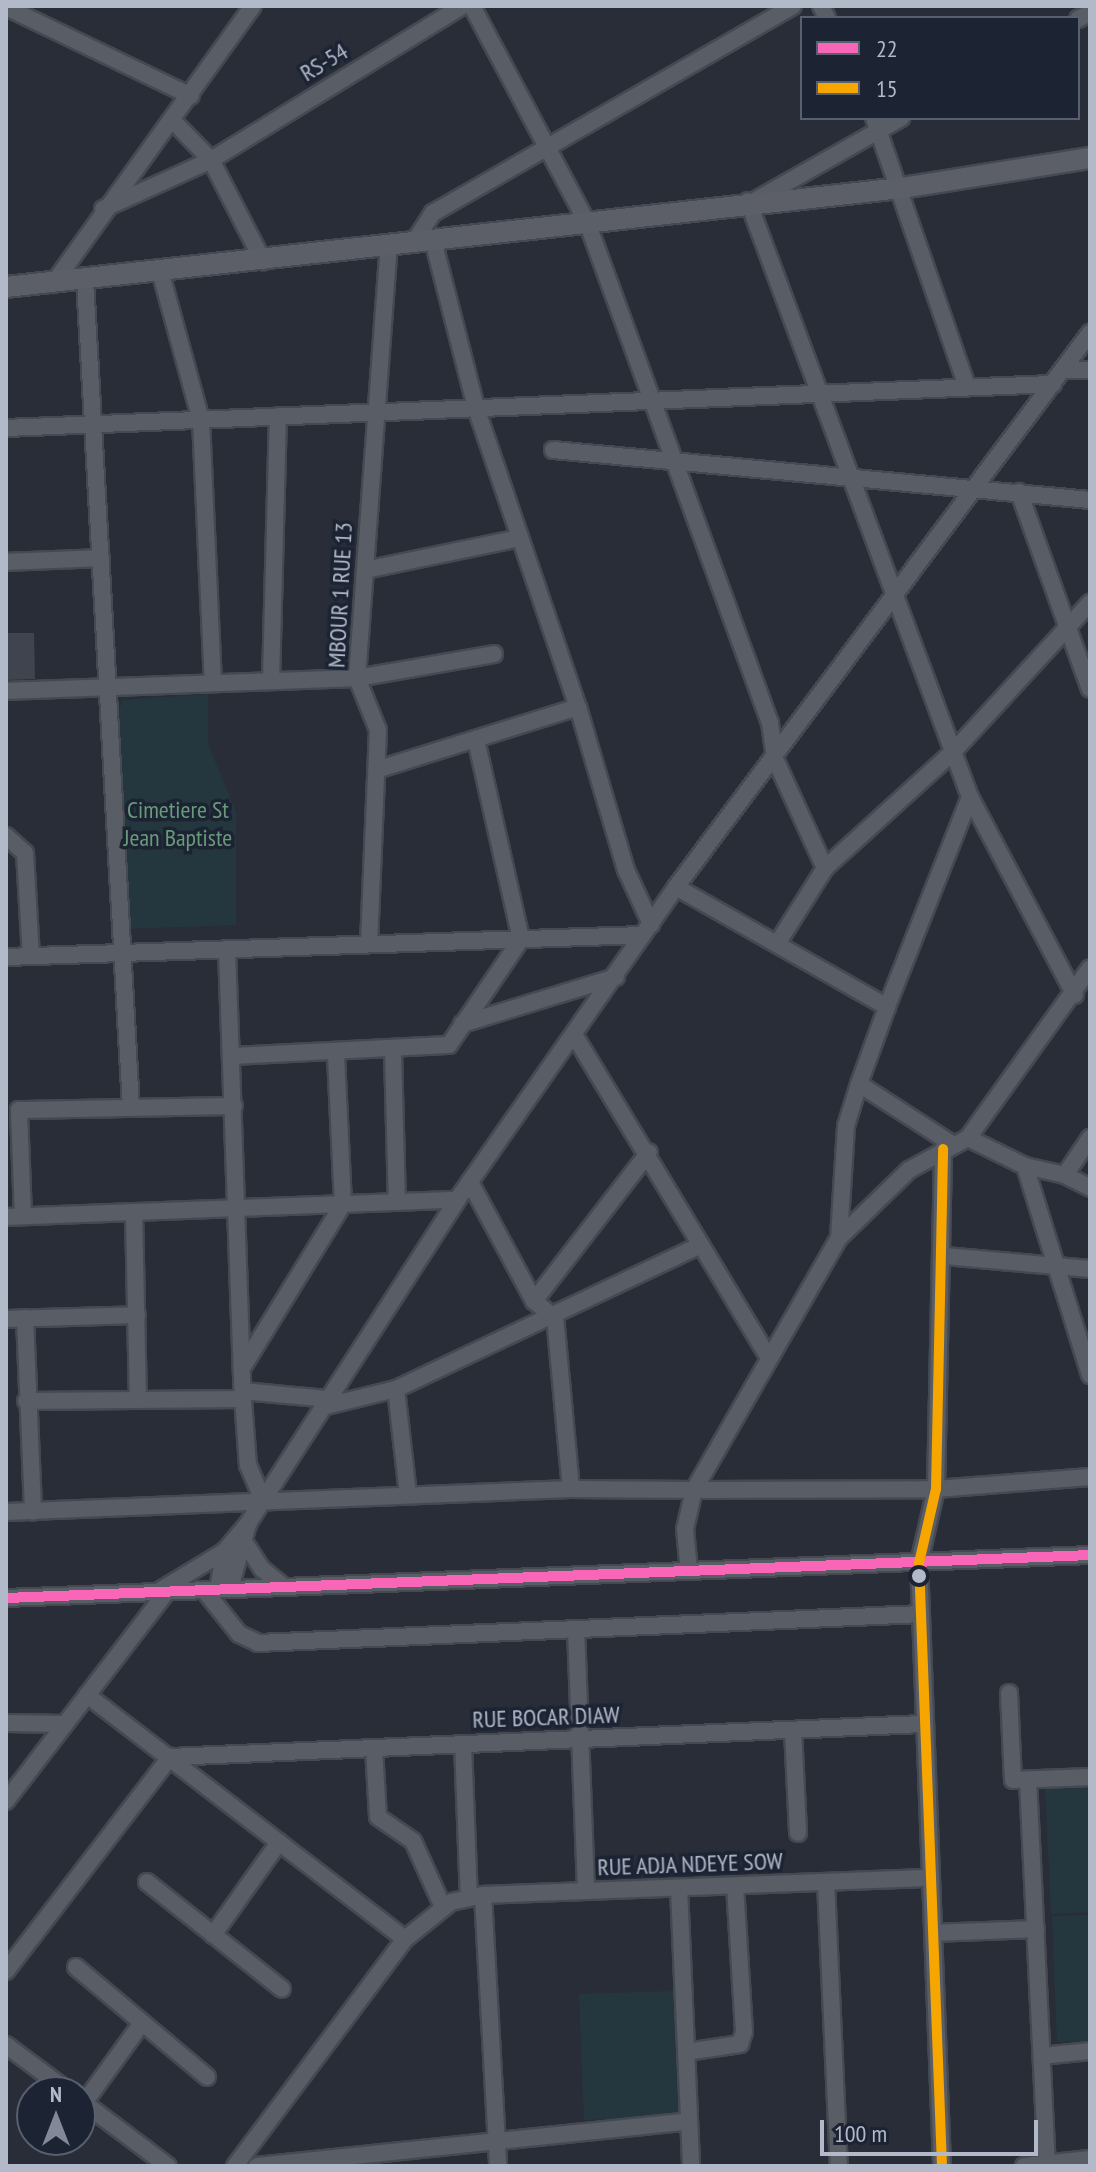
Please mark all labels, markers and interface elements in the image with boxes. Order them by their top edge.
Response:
legend [800,16,1080,120]
text: 22 [876,33,898,64]
street label: RS-54 [295,37,353,87]
text: 15 [876,73,898,104]
street label: MBOUR 1 RUE 13 [322,521,358,669]
park label: Cimetiere St Jean Baptiste [124,796,232,852]
unlabelled marker [911,1568,927,1584]
street label: RUE BOCAR DIAW [472,1700,620,1734]
street label: RUE ADJA NDEYE SOW [596,1846,784,1882]
north arrow [16,2076,96,2156]
text: N [50,2080,62,2108]
scale bar [824,2104,1042,2154]
text: 100 m [834,2118,887,2149]

